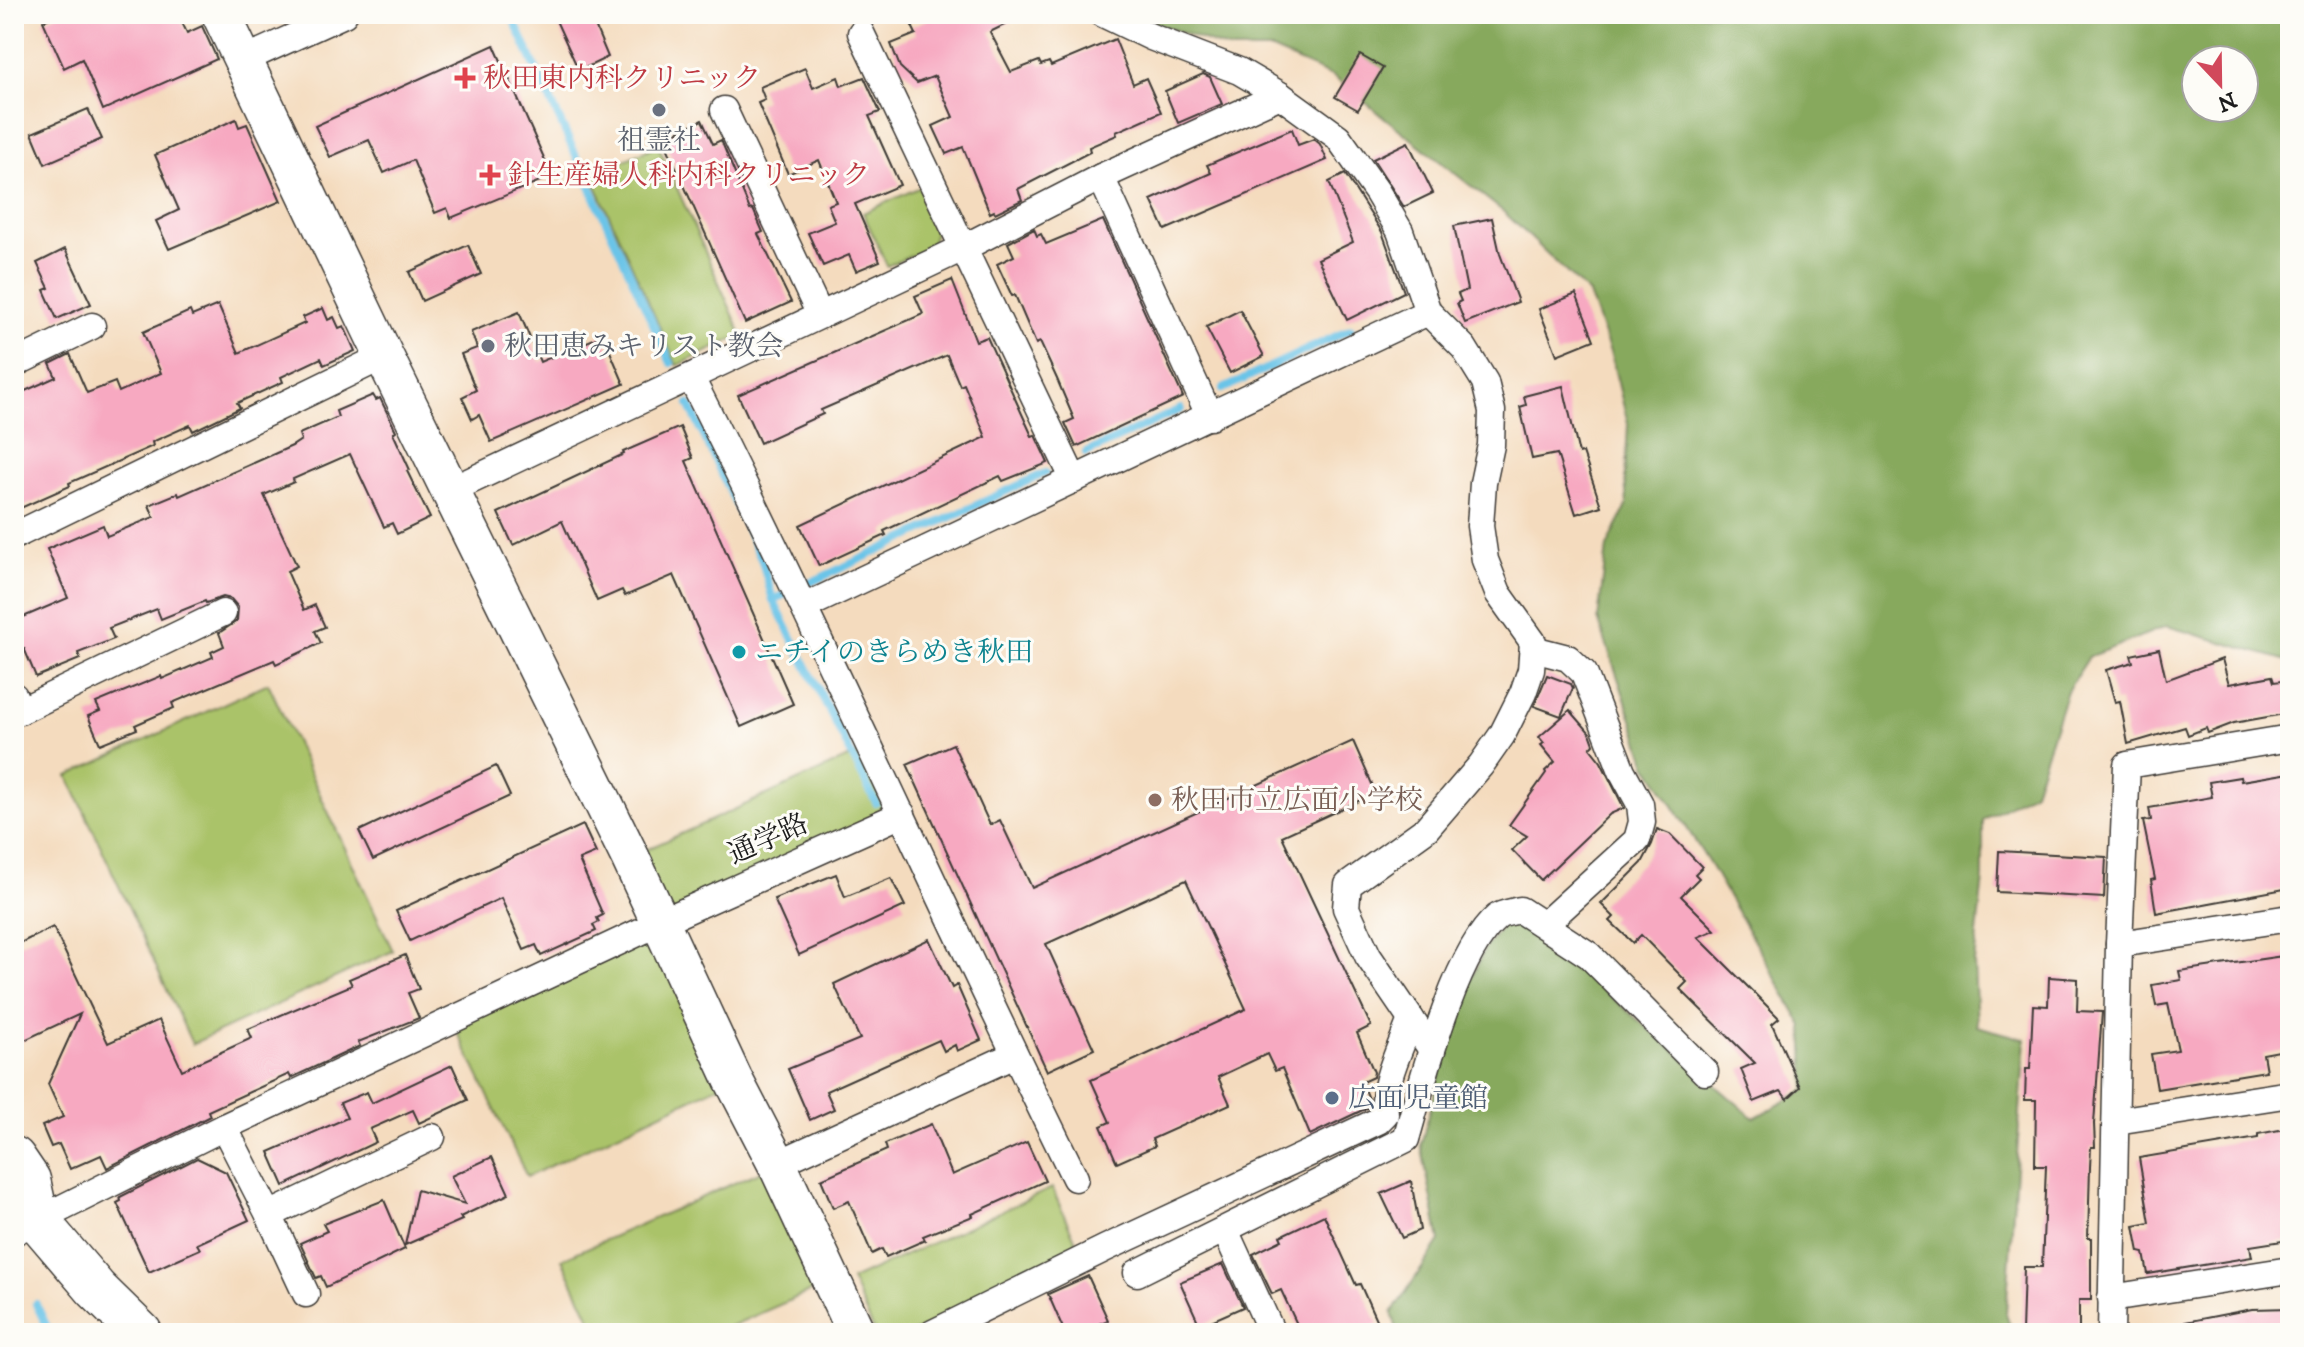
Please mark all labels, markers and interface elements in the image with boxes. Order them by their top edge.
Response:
north arrow [2180,44,2260,124]
place label: 秋田東内科クリニック [483,61,761,96]
marker: 秋田東内科クリニック [454,67,476,89]
text: N [2213,85,2240,117]
marker: 祖霊社 [650,101,668,119]
place label: 祖霊社 [617,123,701,158]
place label: 針生産婦人科内科クリニック [508,158,870,193]
marker: 針生産婦人科内科クリニック [479,164,501,186]
place label: 秋田恵みキリスト教会 [504,329,783,364]
marker: 秋田恵みキリスト教会 [479,337,497,355]
place label: ニチイのきらめき秋田 [755,635,1033,670]
marker: ニチイのきらめき秋田 [730,643,748,661]
place label: 秋田市立広面小学校 [1171,783,1423,818]
marker: 秋田市立広面小学校 [1146,791,1164,809]
street label: 通学路 [723,806,813,872]
place label: 広面児童館 [1348,1081,1488,1116]
marker: 広面児童館 [1323,1089,1341,1107]

